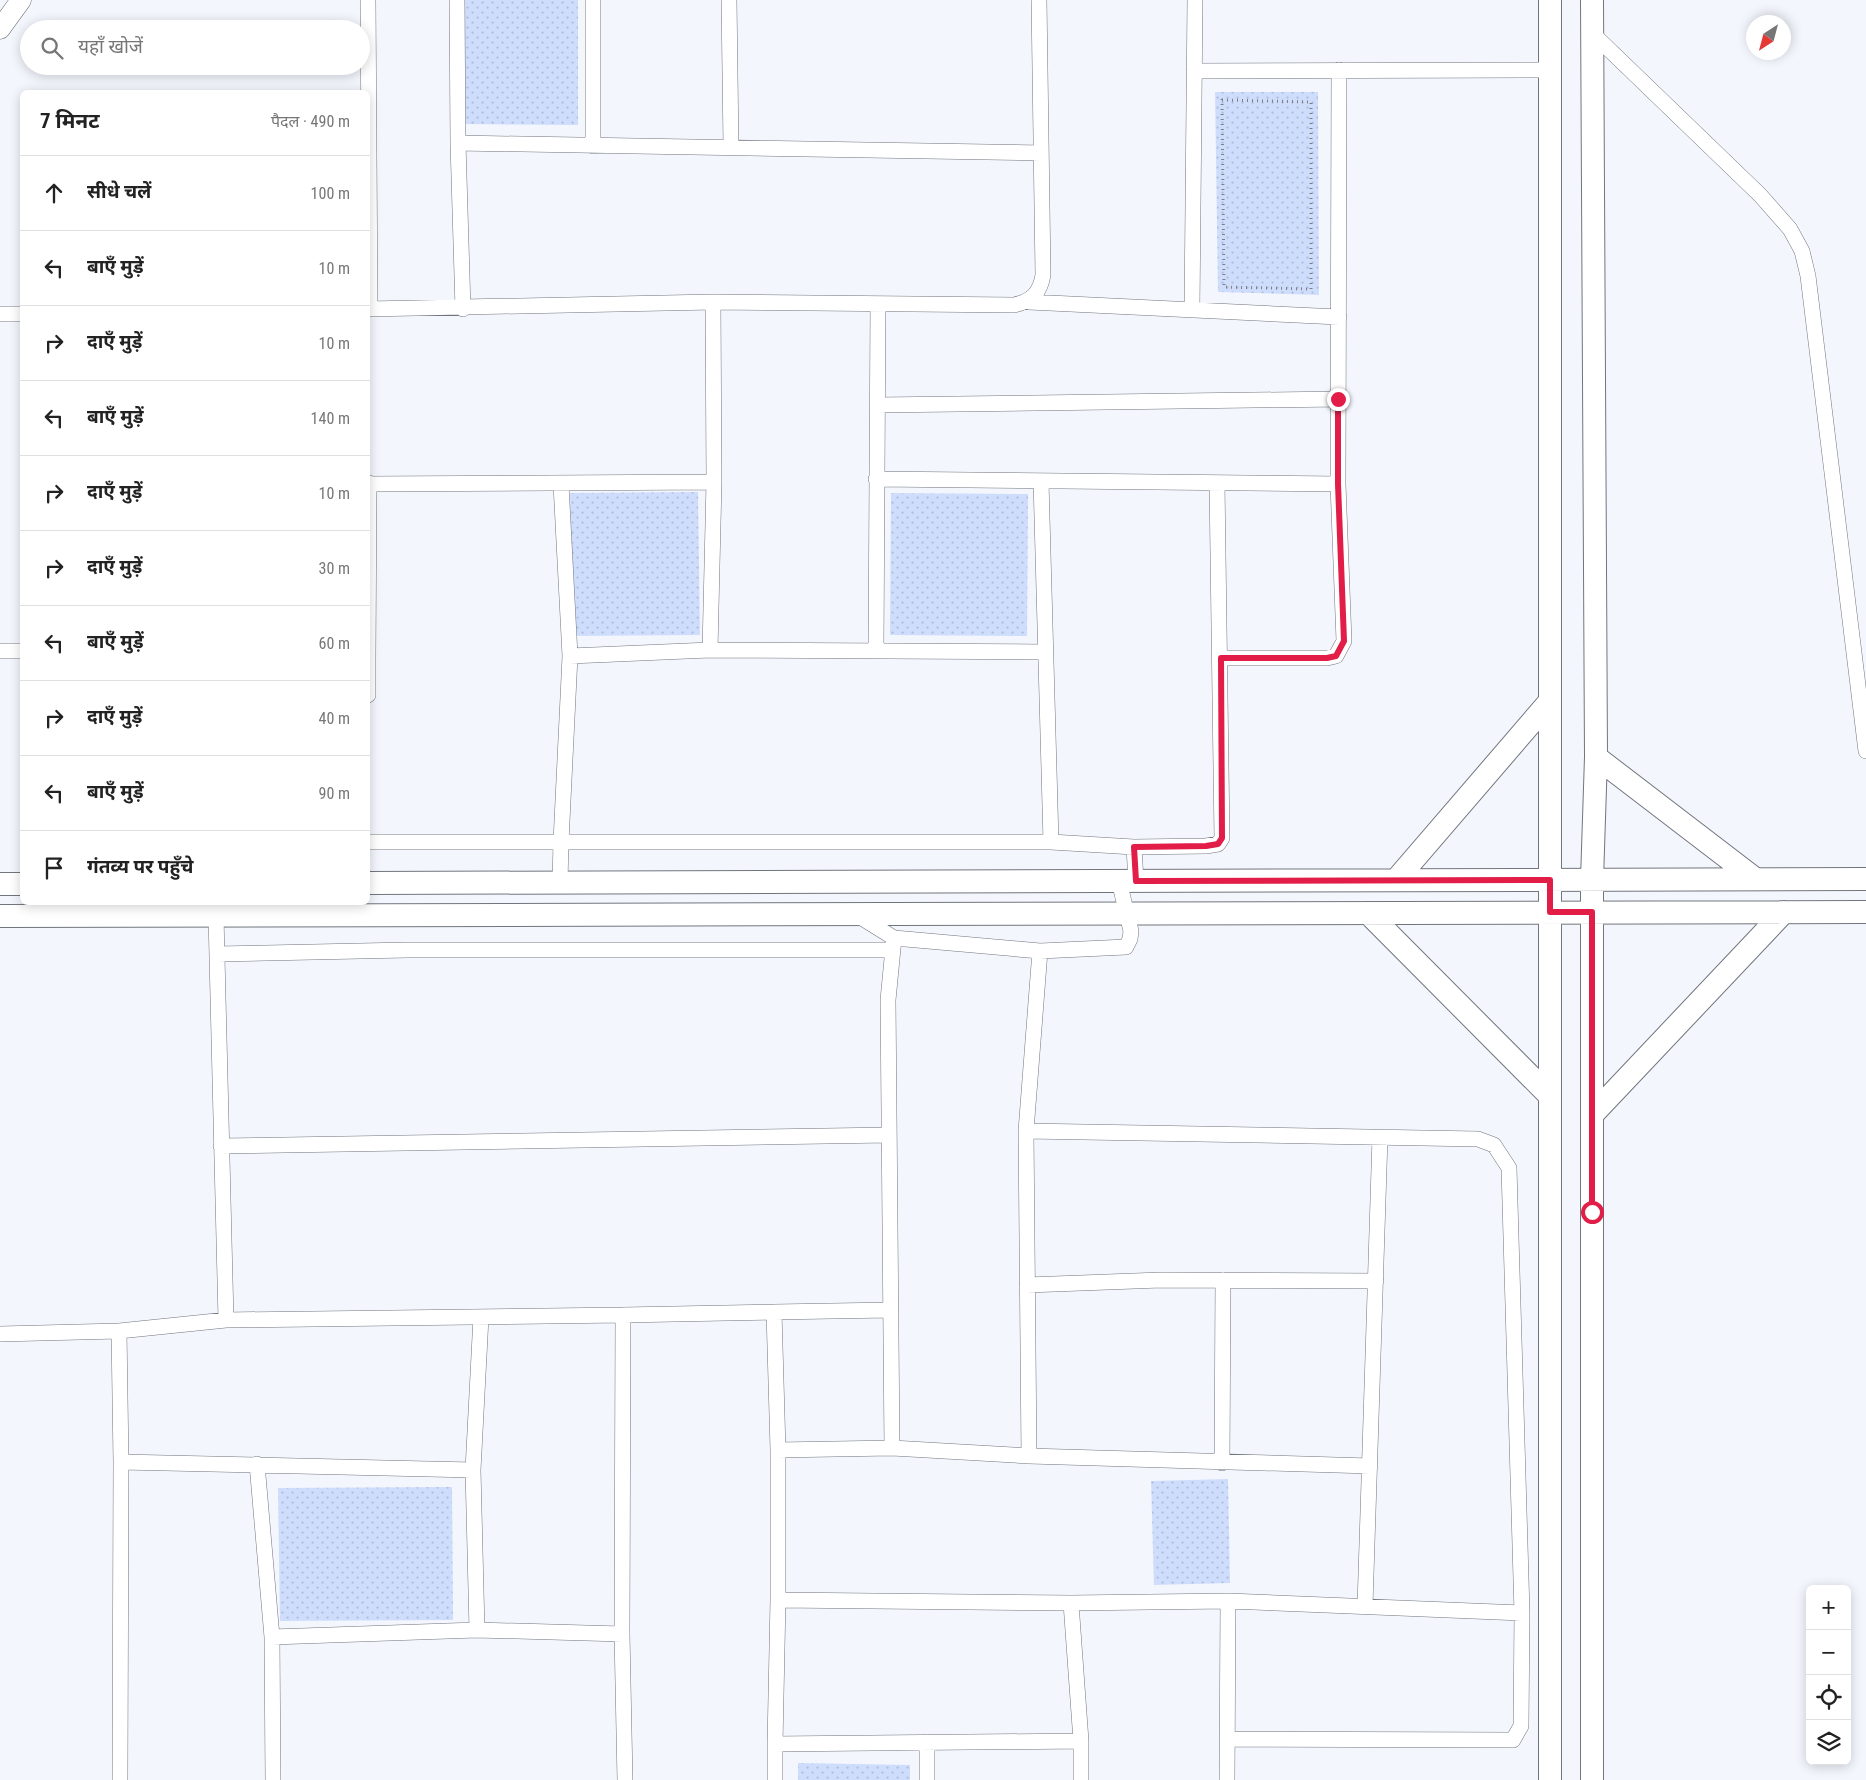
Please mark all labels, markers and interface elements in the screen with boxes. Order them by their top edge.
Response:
north arrow [1746,15,1791,60]
search box [20,20,370,75]
icon: search [38,34,66,62]
text: यहाँ खोजें [78,35,143,58]
text: 7 मिनट [40,109,100,133]
text: पैदल · 490 m [271,112,350,131]
icon: ahead [40,179,68,207]
text: सीधे चलें [87,180,151,203]
text: 100 m [311,184,350,203]
icon: left [40,254,68,282]
text: बाएँ मुड़ें [87,255,143,278]
text: 10 m [318,259,350,278]
icon: right [40,329,68,357]
text: दाएँ मुड़ें [87,330,142,353]
text: 10 m [318,334,350,353]
route end [1327,388,1350,411]
icon: left [40,404,68,432]
text: बाएँ मुड़ें [87,405,143,428]
text: 140 m [311,409,350,428]
icon: right [40,479,68,507]
text: दाएँ मुड़ें [87,480,142,503]
text: 10 m [318,484,350,503]
icon: right [40,554,68,582]
text: दाएँ मुड़ें [87,555,142,578]
text: 30 m [318,559,350,578]
icon: left [40,629,68,657]
text: बाएँ मुड़ें [87,630,143,653]
text: 60 m [318,634,350,653]
icon: right [40,704,68,732]
text: दाएँ मुड़ें [87,705,142,728]
text: 40 m [318,709,350,728]
icon: left [40,779,68,807]
text: बाएँ मुड़ें [87,780,143,803]
text: 90 m [318,784,350,803]
icon: arrive [40,854,68,882]
text: गंतव्य पर पहुँचे [87,855,193,878]
route start [1581,1201,1604,1224]
map controls [1806,1585,1851,1765]
button: + [1806,1585,1851,1630]
button: − [1806,1630,1851,1675]
button: locate [1806,1675,1851,1720]
button: layers [1806,1720,1851,1765]

